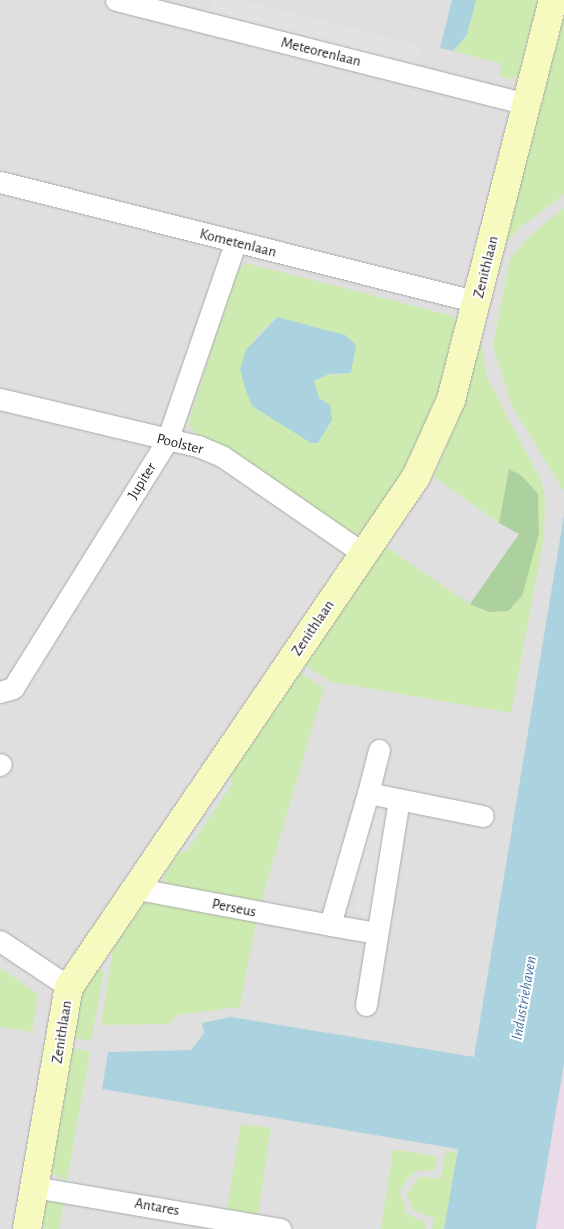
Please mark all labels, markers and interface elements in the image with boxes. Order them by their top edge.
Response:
street label: Meteorenlaan [279,33,363,71]
street label: Kometenlaan [198,225,278,261]
street label: Zenithlaan [470,234,502,300]
street label: Poolster [155,430,205,458]
street label: Jupiter [124,459,160,503]
street label: Zenithlaan [288,597,338,659]
street label: Perseus [210,895,258,921]
water label: Industriehaven [507,954,541,1042]
street label: Zenithlaan [48,999,76,1065]
street label: Antares [133,1194,181,1220]

